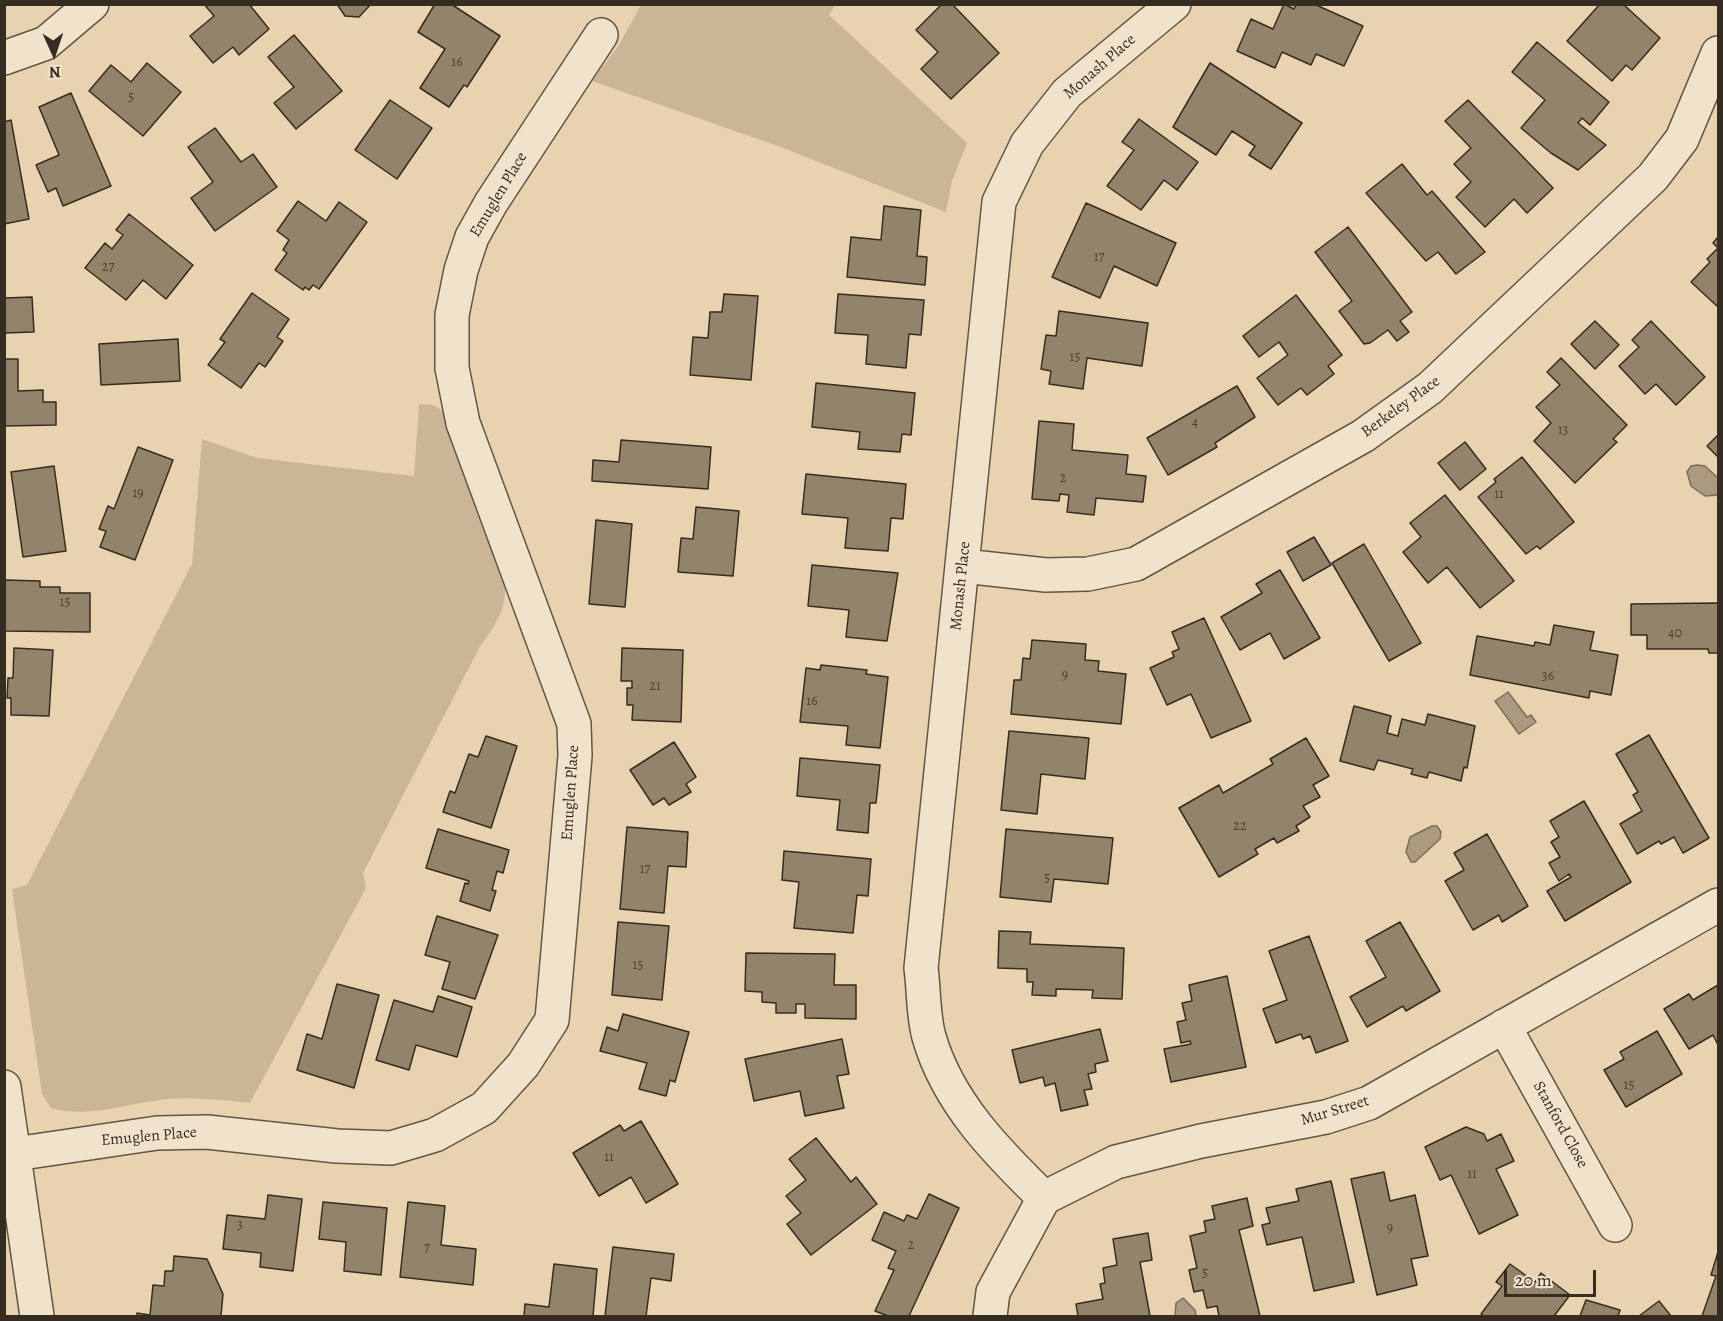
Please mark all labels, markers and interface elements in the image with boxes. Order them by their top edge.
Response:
north arrow [24,24,84,84]
street label: Monash Place [1060,30,1140,104]
house number: 16 [451,55,463,71]
text: N [49,61,61,83]
house number: 5 [128,90,134,106]
street label: Emuglen Place [466,149,532,241]
house number: 17 [1094,250,1104,266]
house number: 27 [102,260,114,276]
house number: 15 [1070,350,1080,366]
street label: Berkeley Place [1358,372,1444,442]
house number: 4 [1192,415,1198,431]
house number: 13 [1558,423,1568,439]
house number: 2 [1060,471,1066,487]
house number: 19 [132,486,144,502]
house number: 11 [1494,487,1504,503]
street label: Monash Place [947,541,975,631]
house number: 15 [60,595,70,611]
house number: 40 [1668,626,1682,642]
house number: 9 [1062,668,1068,684]
house number: 36 [1542,669,1554,685]
house number: 21 [649,679,661,695]
house number: 16 [806,694,818,710]
street label: Emuglen Place [558,745,584,841]
house number: 22 [1233,819,1247,835]
house number: 17 [640,862,650,878]
house number: 5 [1044,871,1050,887]
house number: 15 [633,958,643,974]
street label: Stanford Close [1528,1078,1592,1172]
house number: 15 [1624,1078,1634,1094]
street label: Mur Street [1298,1092,1372,1130]
street label: Emuglen Place [100,1123,198,1151]
house number: 11 [604,1150,614,1166]
house number: 11 [1467,1167,1477,1183]
house number: 3 [237,1218,243,1234]
house number: 9 [1387,1221,1393,1237]
house number: 2 [908,1238,914,1254]
house number: 7 [424,1241,430,1257]
scale bar [1507,1258,1598,1296]
house number: 5 [1202,1266,1208,1282]
text: 20 m [1515,1268,1552,1292]

